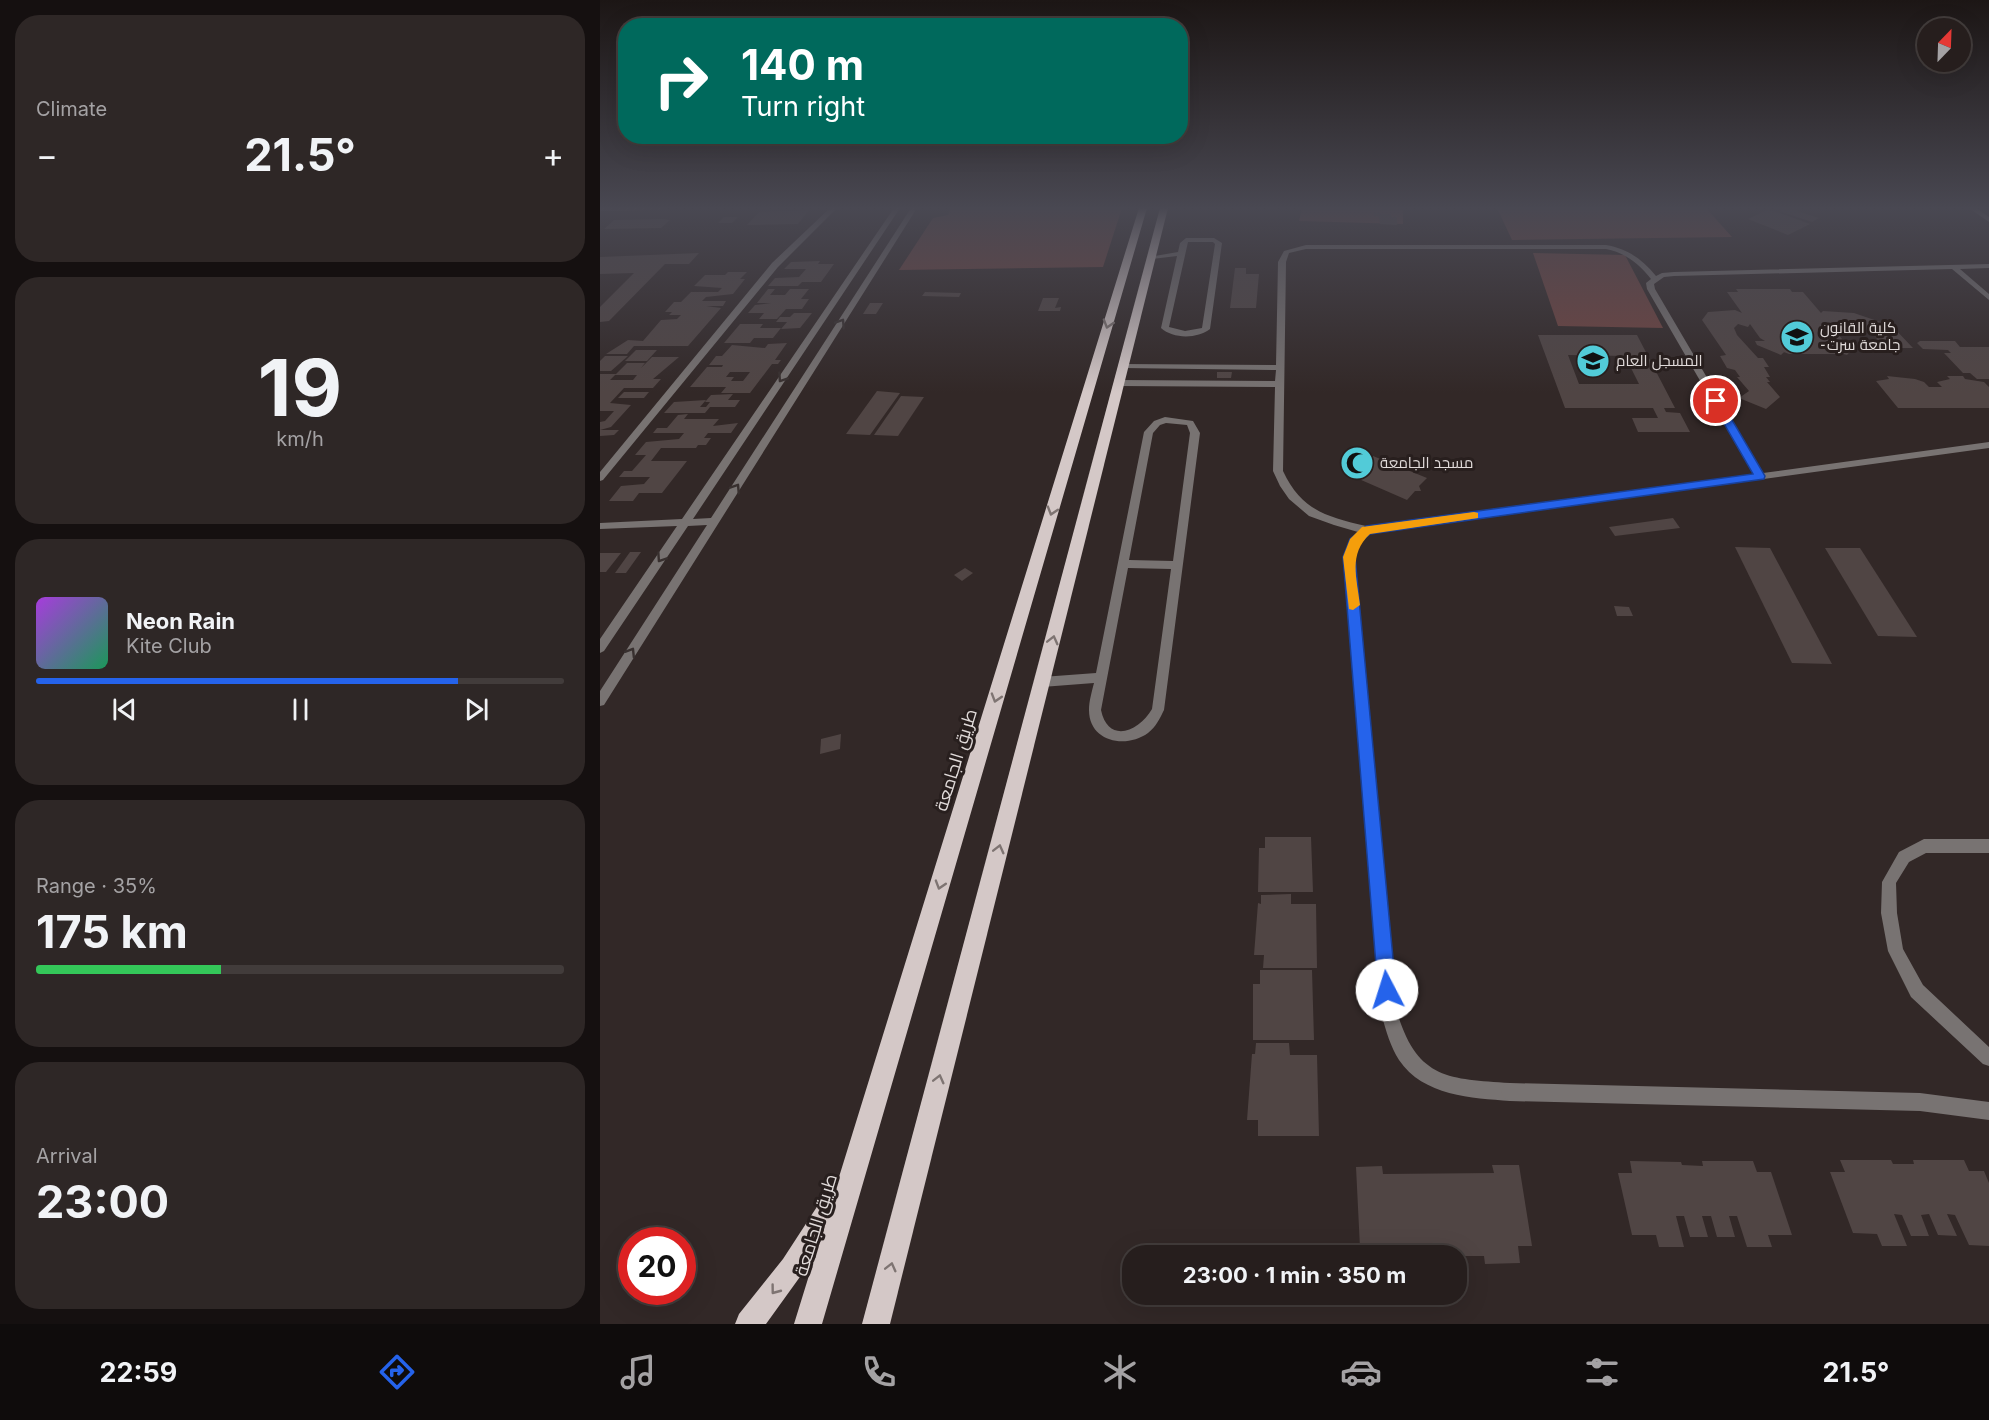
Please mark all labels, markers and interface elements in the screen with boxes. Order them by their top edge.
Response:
north arrow [1917,18,1971,72]
map controls [1917,18,1971,72]
text: 140 m [741,39,864,90]
icon: right [642,42,720,120]
text: Turn right [741,90,865,123]
text: Climate [36,97,107,121]
text: 21.5° [244,127,356,182]
text: − [36,135,58,175]
text: + [542,135,564,175]
one-way arrow [1103,318,1115,329]
place label: كلية القانون -جامعة سرت [1820,318,1900,354]
one-way arrow [834,319,845,330]
school or university icon: كلية القانون -جامعة سرت [1779,319,1815,355]
text: 19 [258,340,342,435]
school or university icon: المسجل العام [1575,343,1611,379]
place label: المسجل العام [1616,351,1702,371]
one-way arrow [778,372,789,383]
pin [1690,375,1741,426]
icon: arrive [1699,384,1732,417]
text: km/h [276,427,324,451]
mosque icon: مسجد الجامعة [1339,445,1375,481]
place label: مسجد الجامعة [1380,453,1473,472]
one-way arrow [729,483,740,494]
one-way arrow [1047,505,1059,516]
one-way arrow [658,551,669,562]
text: Neon Rain [126,608,235,634]
text: Kite Club [126,634,212,658]
one-way arrow [1045,635,1058,645]
one-way arrow [624,648,636,658]
one-way arrow [991,692,1003,703]
icon: previous [108,693,141,726]
icon: pause [284,693,317,726]
icon: next [460,693,493,726]
street label: طريق الجامعة [930,706,983,814]
one-way arrow [991,844,1004,854]
text: Range · 35% [36,874,157,898]
one-way arrow [935,879,947,890]
text: 175 km [36,904,188,959]
position arrow [1355,958,1419,1022]
one-way arrow [932,1074,945,1084]
text: Arrival [36,1144,98,1168]
street label: طريق الجامعة [790,1171,843,1279]
text: 23:00 [36,1174,169,1229]
speed limit sign: 20 [618,1227,696,1305]
text: 23:00 · 1 min · 350 m [1183,1262,1406,1288]
one-way arrow [883,1263,896,1273]
one-way arrow [771,1284,782,1295]
icon: directions [376,1351,418,1393]
icon: music [617,1351,659,1393]
icon: phone [858,1351,900,1393]
icon: climate [1099,1351,1141,1393]
icon: car [1340,1351,1382,1393]
icon: filters [1581,1351,1623,1393]
text: 22:59 [100,1356,177,1389]
text: 21.5° [1822,1356,1889,1389]

